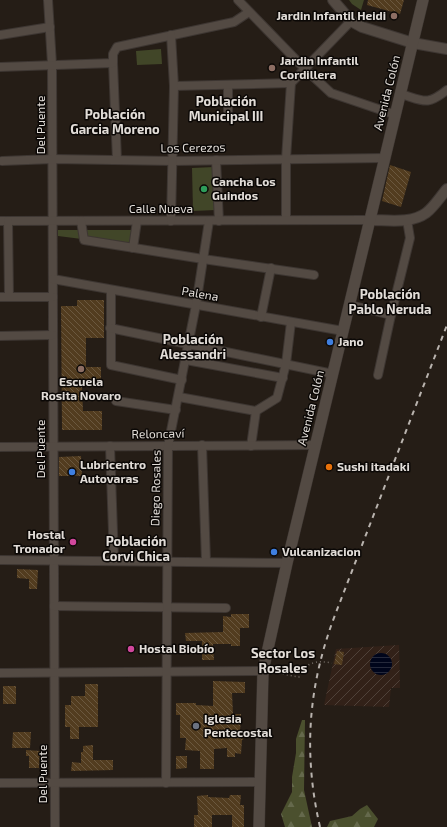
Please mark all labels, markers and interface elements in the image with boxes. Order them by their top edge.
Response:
place label: Jardin Infantil Heidi [276,8,386,22]
marker: Jardin Infantil Heidi [389,11,399,21]
place label: Jardin Infantil Cordillera [280,53,358,81]
street label: Avenida Colón [370,54,402,132]
marker: Jardin Infantil Cordillera [267,63,277,73]
district label: Población Municipal III [189,93,263,124]
street label: Del Puente [33,96,47,154]
district label: Población Garcia Moreno [70,106,160,137]
street label: Los Cerezos [160,139,226,155]
place label: Cancha Los Guindos [212,174,276,202]
marker: Cancha Los Guindos [199,184,209,194]
street label: Calle Nueva [129,201,193,215]
street label: Palena [181,283,220,303]
district label: Población Pablo Neruda [349,286,432,317]
district label: Población Alessandri [160,331,226,362]
place label: Jano [338,334,364,348]
marker: Jano [325,337,335,347]
marker: Escuela Rosita Novaro [76,364,86,374]
street label: Avenida Colón [294,369,326,447]
place label: Escuela Rosita Novaro [41,374,121,402]
street label: Del Puente [33,420,47,478]
street label: Reloncaví [131,426,186,440]
street label: Diego Rosales [147,450,163,526]
place label: Lubricentro Autovaras [80,457,146,485]
place label: Sushi itadaki [337,459,410,473]
marker: Sushi itadaki [324,462,334,472]
marker: Lubricentro Autovaras [67,467,77,477]
place label: Hostal Tronador [13,527,65,555]
district label: Población Corvi Chica [102,533,170,564]
marker: Hostal Tronador [68,537,78,547]
place label: Vulcanizacion [282,544,361,558]
marker: Vulcanizacion [269,547,279,557]
place label: Hostal Biobío [139,641,214,655]
marker: Hostal Biobío [126,644,136,654]
district label: Sector Los Rosales [251,645,315,676]
place label: Iglesia Pentecostal [204,711,272,739]
marker: Iglesia Pentecostal [191,721,201,731]
street label: Del Puente [35,745,49,803]

